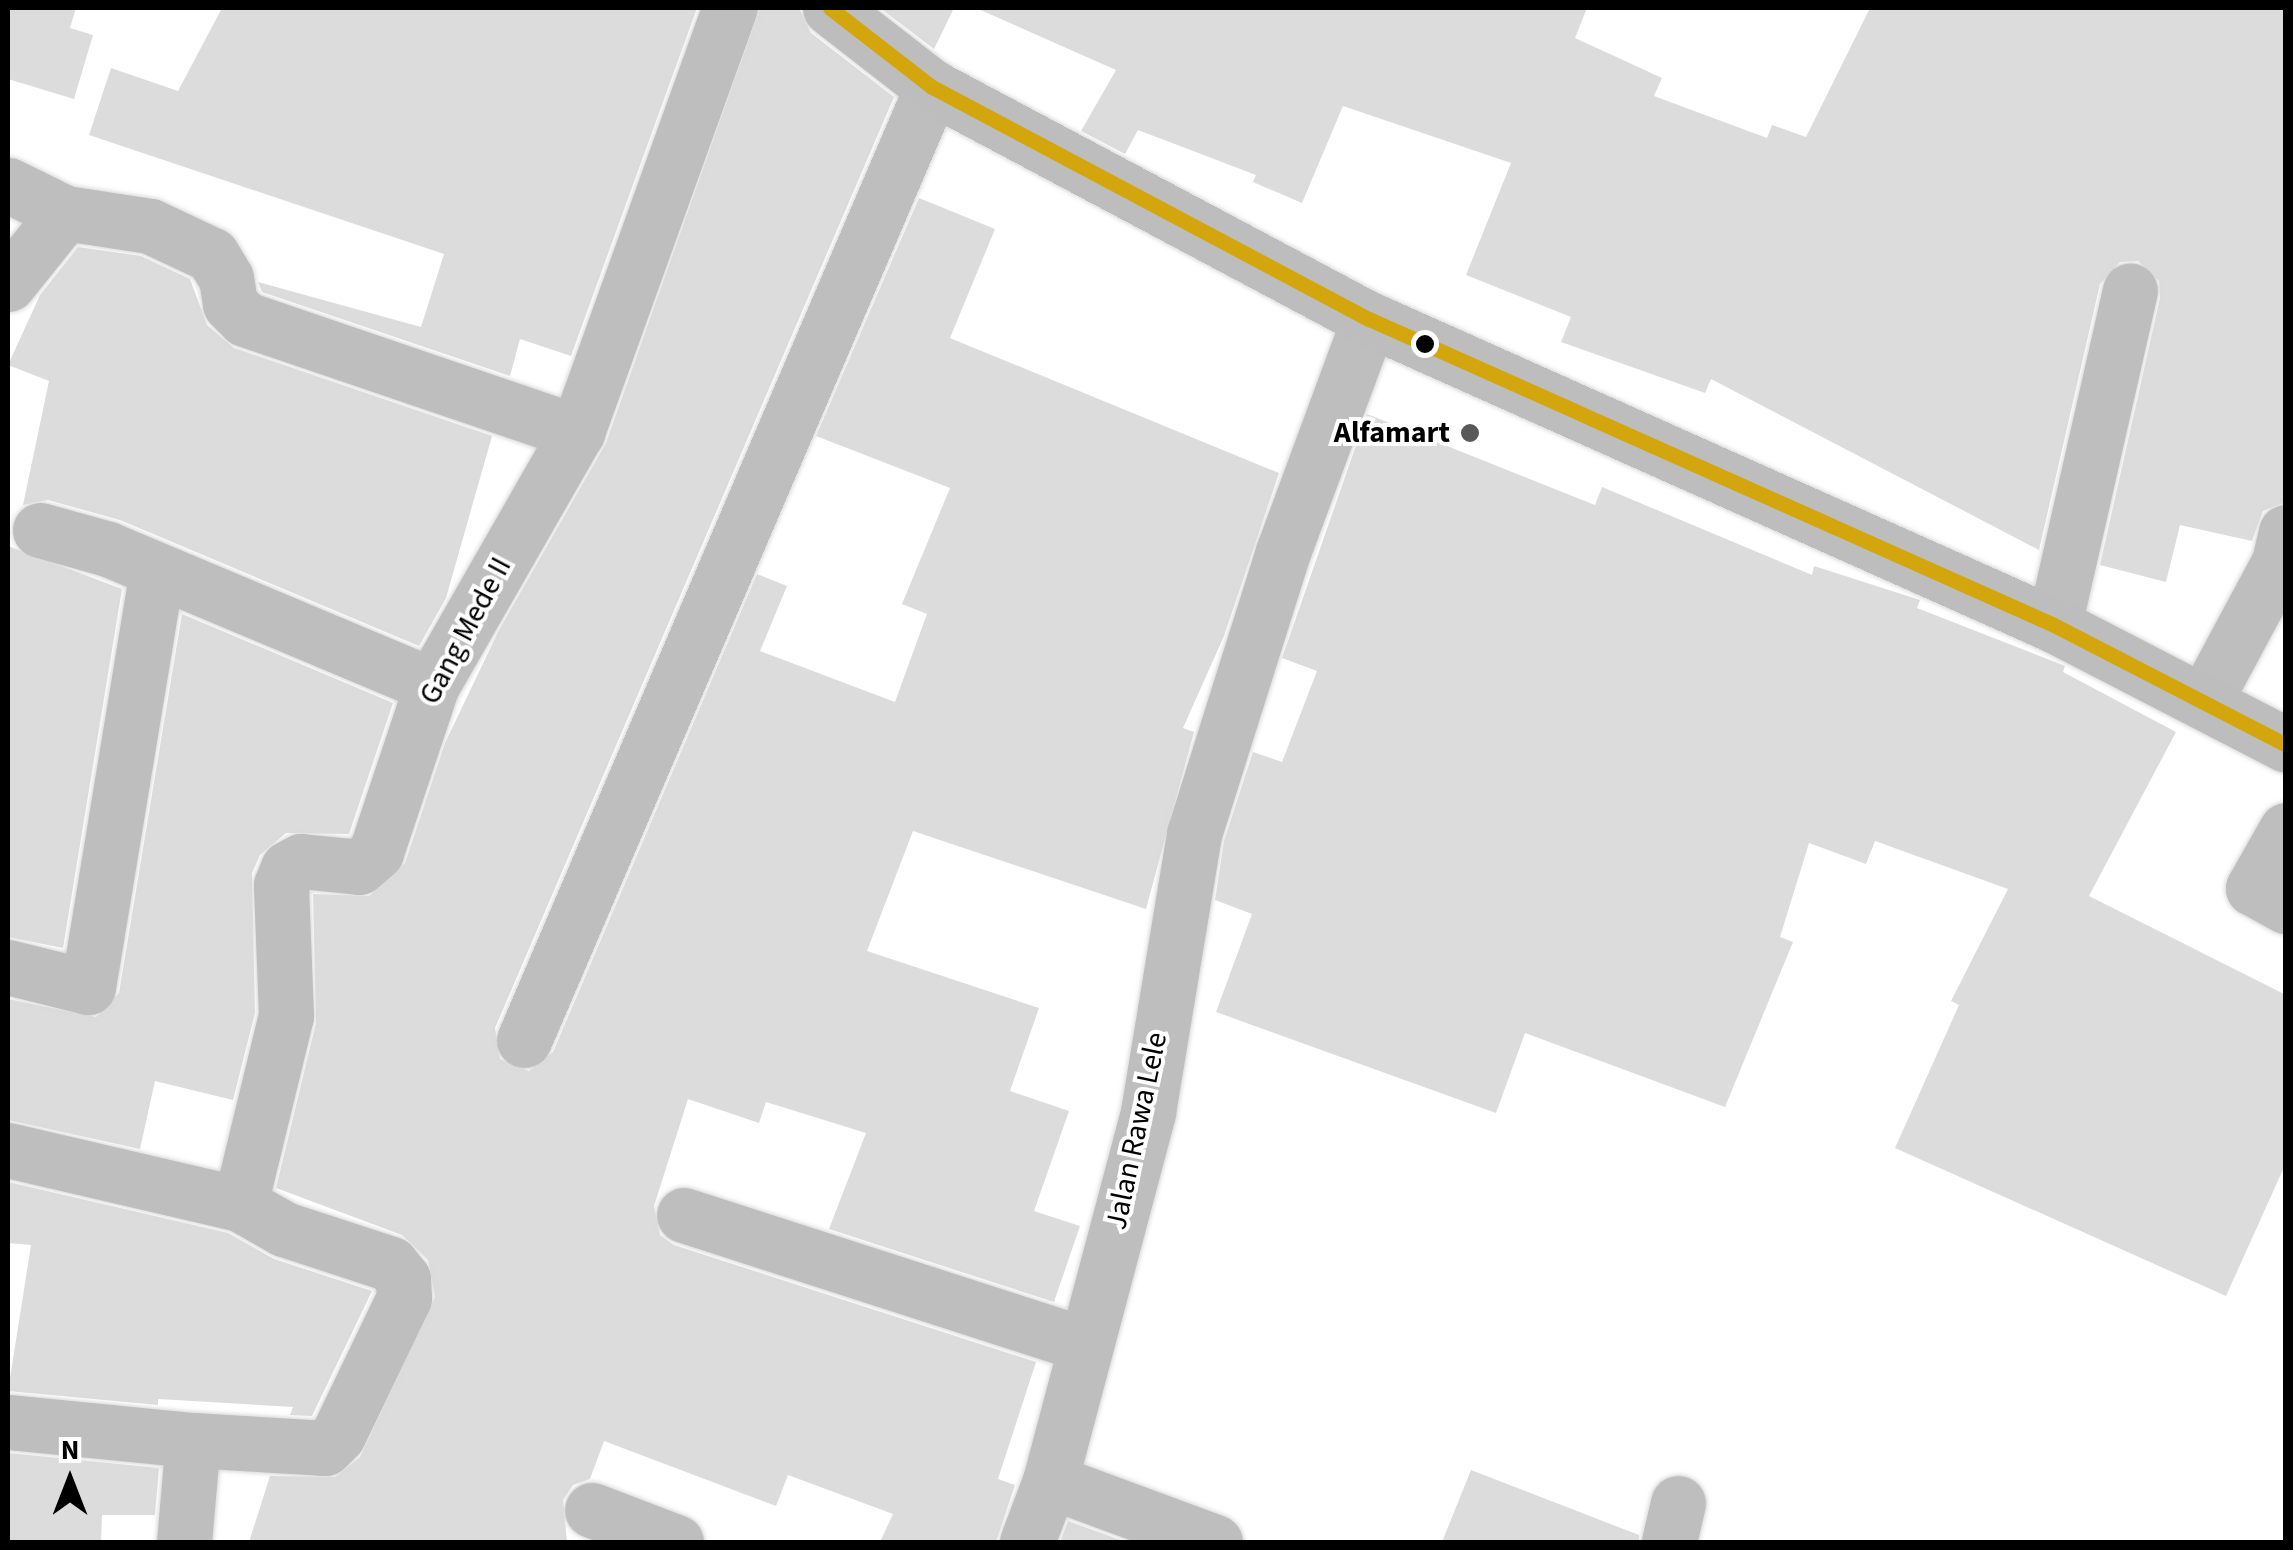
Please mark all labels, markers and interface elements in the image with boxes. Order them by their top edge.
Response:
unlabelled marker [1415,334,1435,354]
place label: Alfamart [1334,415,1450,451]
marker: Alfamart [1459,422,1481,444]
street label: Gang Mede II [412,551,520,711]
street label: Jalan Rawa Lele [1099,1029,1175,1233]
north arrow [20,1430,120,1530]
text: N [61,1430,79,1470]

